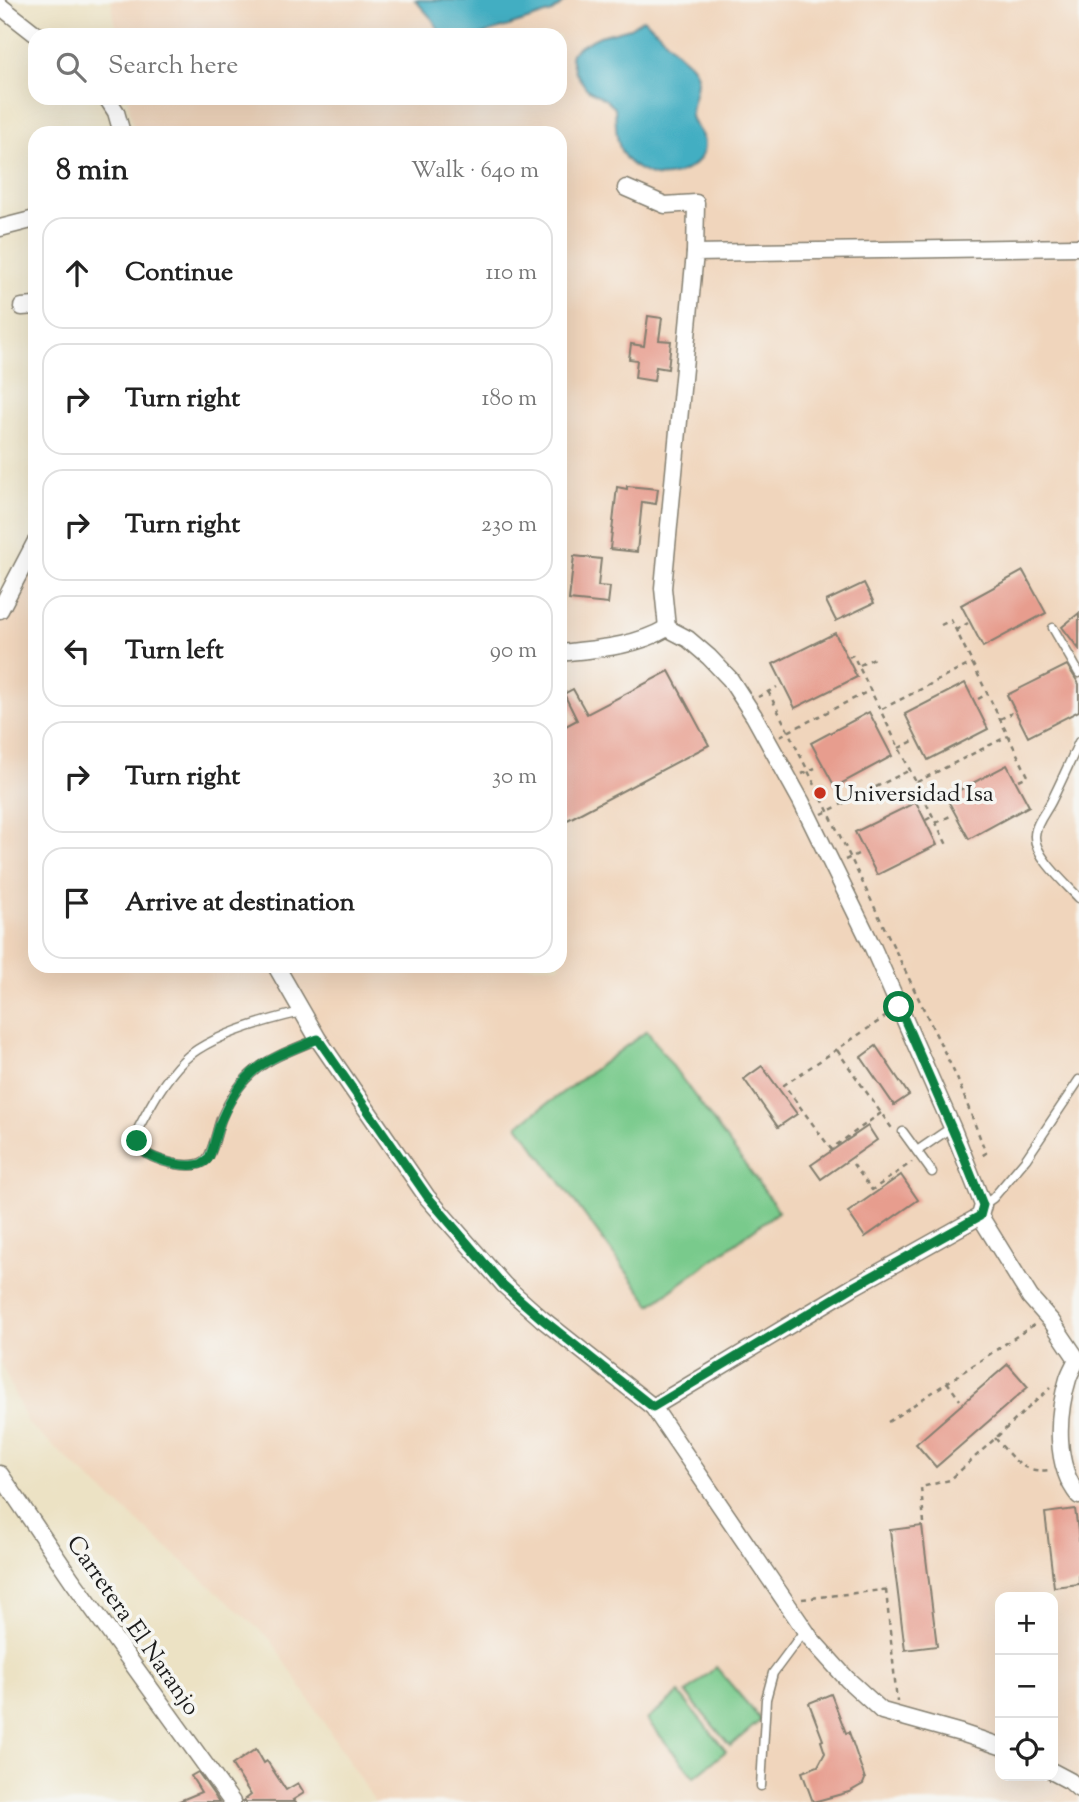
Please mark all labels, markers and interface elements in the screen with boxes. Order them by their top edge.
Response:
search box [28,28,567,105]
icon: search [52,48,90,86]
text: Search here [108,48,238,85]
text: 8 min [56,150,128,193]
text: Walk · 640 m [411,155,539,188]
icon: ahead [58,254,96,292]
text: Continue [125,255,233,292]
text: 110 m [486,257,537,290]
icon: right [58,380,96,418]
text: Turn right [125,381,240,418]
text: 180 m [482,383,537,416]
icon: right [58,506,96,544]
text: Turn right [125,507,240,544]
text: 230 m [481,509,537,542]
icon: left [58,632,96,670]
text: Turn left [125,633,224,670]
text: 90 m [490,635,537,668]
icon: right [58,758,96,796]
text: Turn right [125,759,240,796]
text: 30 m [492,761,537,794]
place label: Universidad Isa [834,778,994,812]
marker: Universidad Isa [812,785,828,801]
icon: arrive [58,884,96,922]
text: Arrive at destination [125,885,355,922]
route start [883,991,914,1022]
route end [121,1125,152,1156]
street label: Carretera El Naranjo [57,1529,207,1723]
map controls [995,1592,1058,1781]
button: + [995,1592,1058,1655]
button: − [995,1655,1058,1718]
button: locate [995,1718,1058,1781]

